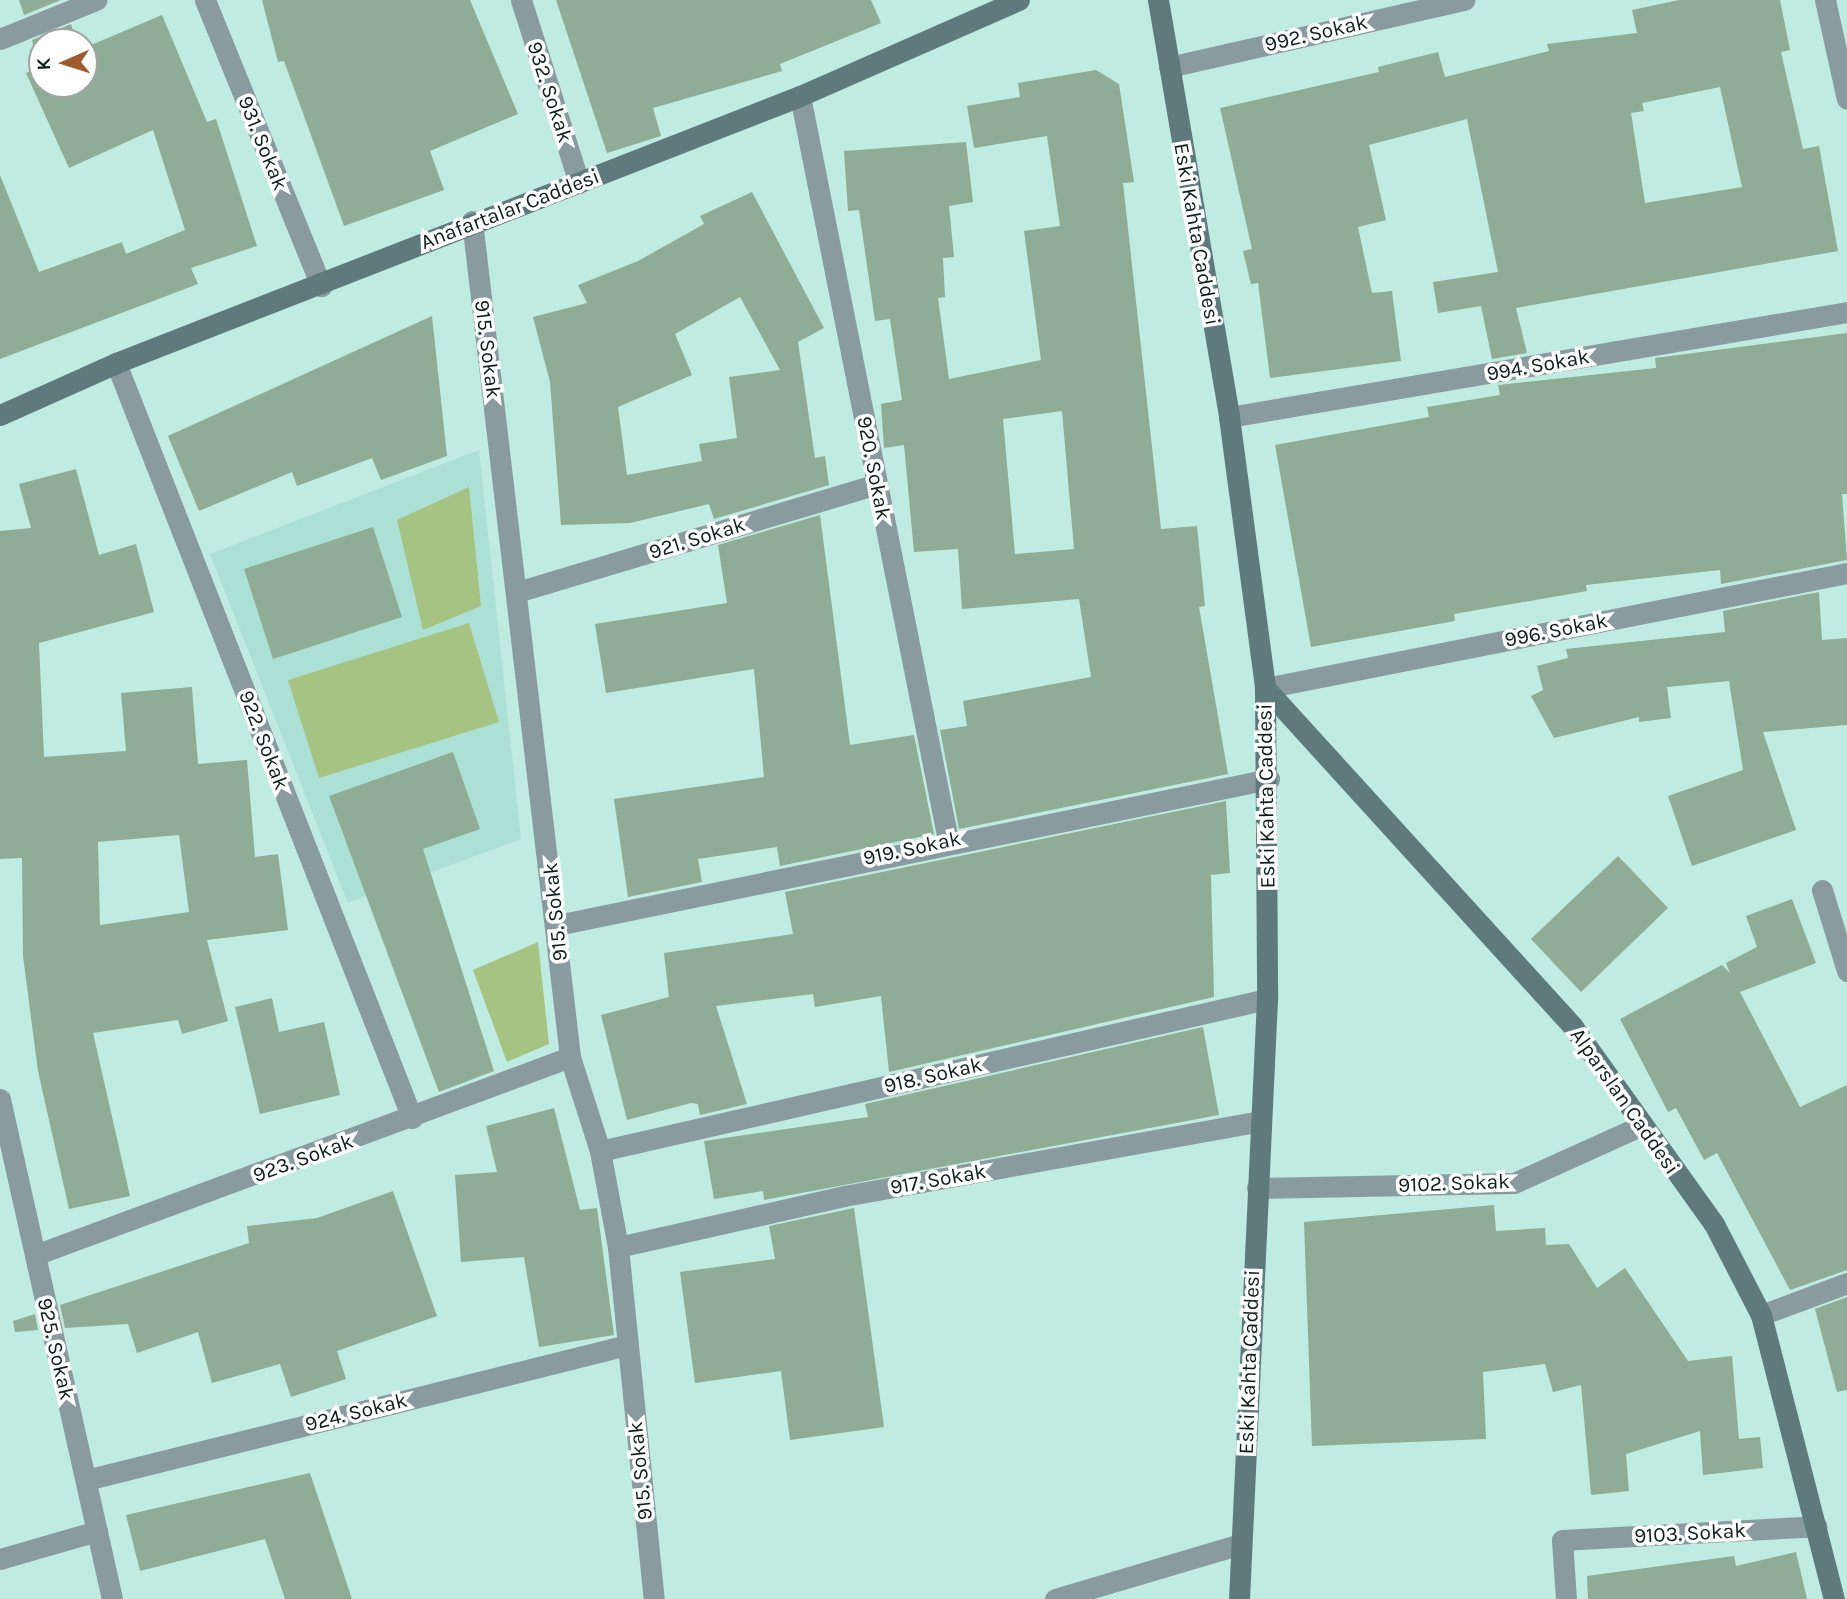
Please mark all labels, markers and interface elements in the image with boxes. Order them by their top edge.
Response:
street label: 992. Sokak [1262,9,1370,57]
north arrow [28,28,98,98]
street label: 932. Sokak [522,38,578,146]
text: K [33,57,55,71]
street label: 931. Sokak [233,92,293,194]
street label: Eski Kahta Caddesi [1169,141,1225,327]
street label: Anafartalar Caddesi [417,163,603,255]
street label: 915. Sokak [469,298,507,400]
street label: 994. Sokak [1484,344,1592,386]
street label: 920. Sokak [852,414,896,522]
street label: 921. Sokak [646,511,748,565]
street label: 996. Sokak [1502,608,1610,652]
street label: 922. Sokak [233,687,295,793]
street label: Eski Kahta Caddesi [1252,703,1280,889]
street label: 919. Sokak [861,825,963,871]
street label: 915. Sokak [537,861,573,963]
street label: Alparslan Caddesi [1565,1023,1685,1179]
street label: 918. Sokak [881,1051,985,1099]
street label: 923. Sokak [249,1128,357,1188]
street label: 917. Sokak [888,1158,988,1200]
street label: 9102. Sokak [1398,1168,1510,1198]
street label: Eski Kahta Caddesi [1233,1269,1265,1455]
street label: 925. Sokak [32,1295,80,1403]
street label: 924. Sokak [302,1387,410,1437]
street label: 915. Sokak [622,1420,658,1522]
street label: 9103. Sokak [1633,1517,1747,1549]

